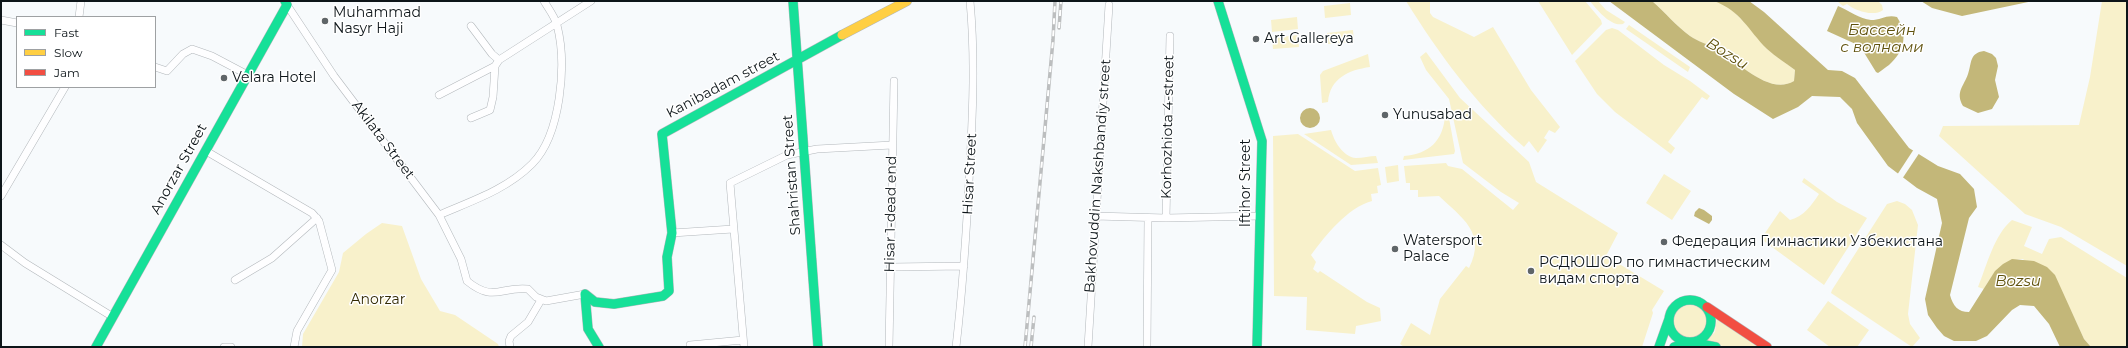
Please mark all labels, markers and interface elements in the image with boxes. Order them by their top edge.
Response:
place label: Muhammad Nasyr Haji [333,5,421,38]
legend [16,16,156,88]
marker: Muhammad Nasyr Haji [320,16,330,26]
water label: Бассейн с волнами [1840,22,1924,57]
text: Fast [54,25,79,40]
place label: Art Gallereya [1264,31,1354,47]
marker: Art Gallereya [1251,34,1261,44]
water label: Bozsu [1703,34,1751,74]
text: Slow [54,45,83,60]
street label: Kanibadam street [664,48,782,122]
street label: Korhozhiota 4-street [1158,55,1178,199]
street label: Bakhovuddin Nakshbandiy street [1081,59,1115,293]
text: Jam [54,65,80,80]
place label: Velara Hotel [232,70,316,86]
marker: Velara Hotel [219,73,229,83]
street label: Akilata Street [348,97,418,183]
place label: Yunusabad [1393,107,1472,123]
marker: Yunusabad [1380,110,1390,120]
street label: Shahristan Street [779,114,805,236]
street label: Anorzar Street [147,121,211,217]
street label: Hisar Street [959,133,981,215]
street label: Iftihor Street [1238,139,1254,227]
street label: Hisar 1-dead end [882,156,900,272]
place label: Watersport Palace [1403,233,1482,266]
place label: Федерация Гимнастики Узбекистана [1672,234,1943,250]
marker: Федерация Гимнастики Узбекистана [1659,237,1669,247]
marker: Watersport Palace [1390,244,1400,254]
place label: РСДЮШОР по гимнастическим видам спорта [1539,255,1771,288]
marker: РСДЮШОР по гимнастическим видам спорта [1526,266,1536,276]
water label: Bozsu [1995,273,2041,291]
park label: Anorzar [351,292,405,308]

